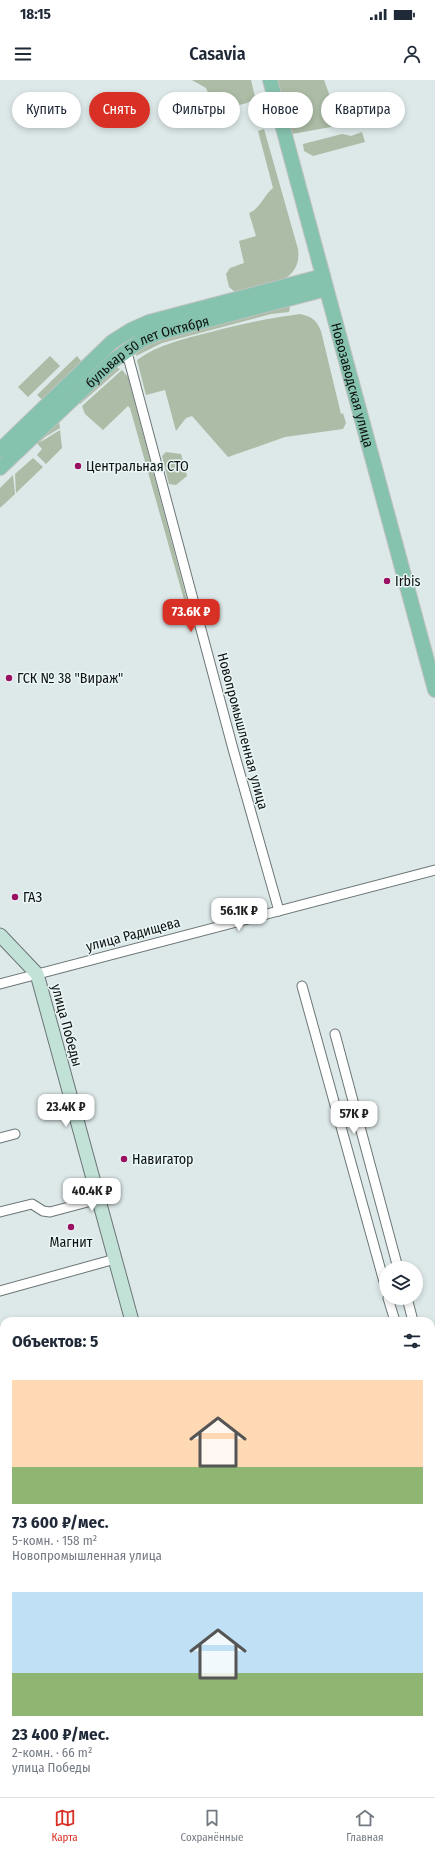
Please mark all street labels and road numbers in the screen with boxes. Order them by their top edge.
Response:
street label: бульвар 50 лет Октября [82,312,211,392]
street label: Новозаводская улица [327,321,377,450]
street label: Новопромышленная улица [213,651,272,811]
street label: улица Радищева [84,914,182,955]
street label: улица Победы [47,982,86,1068]

